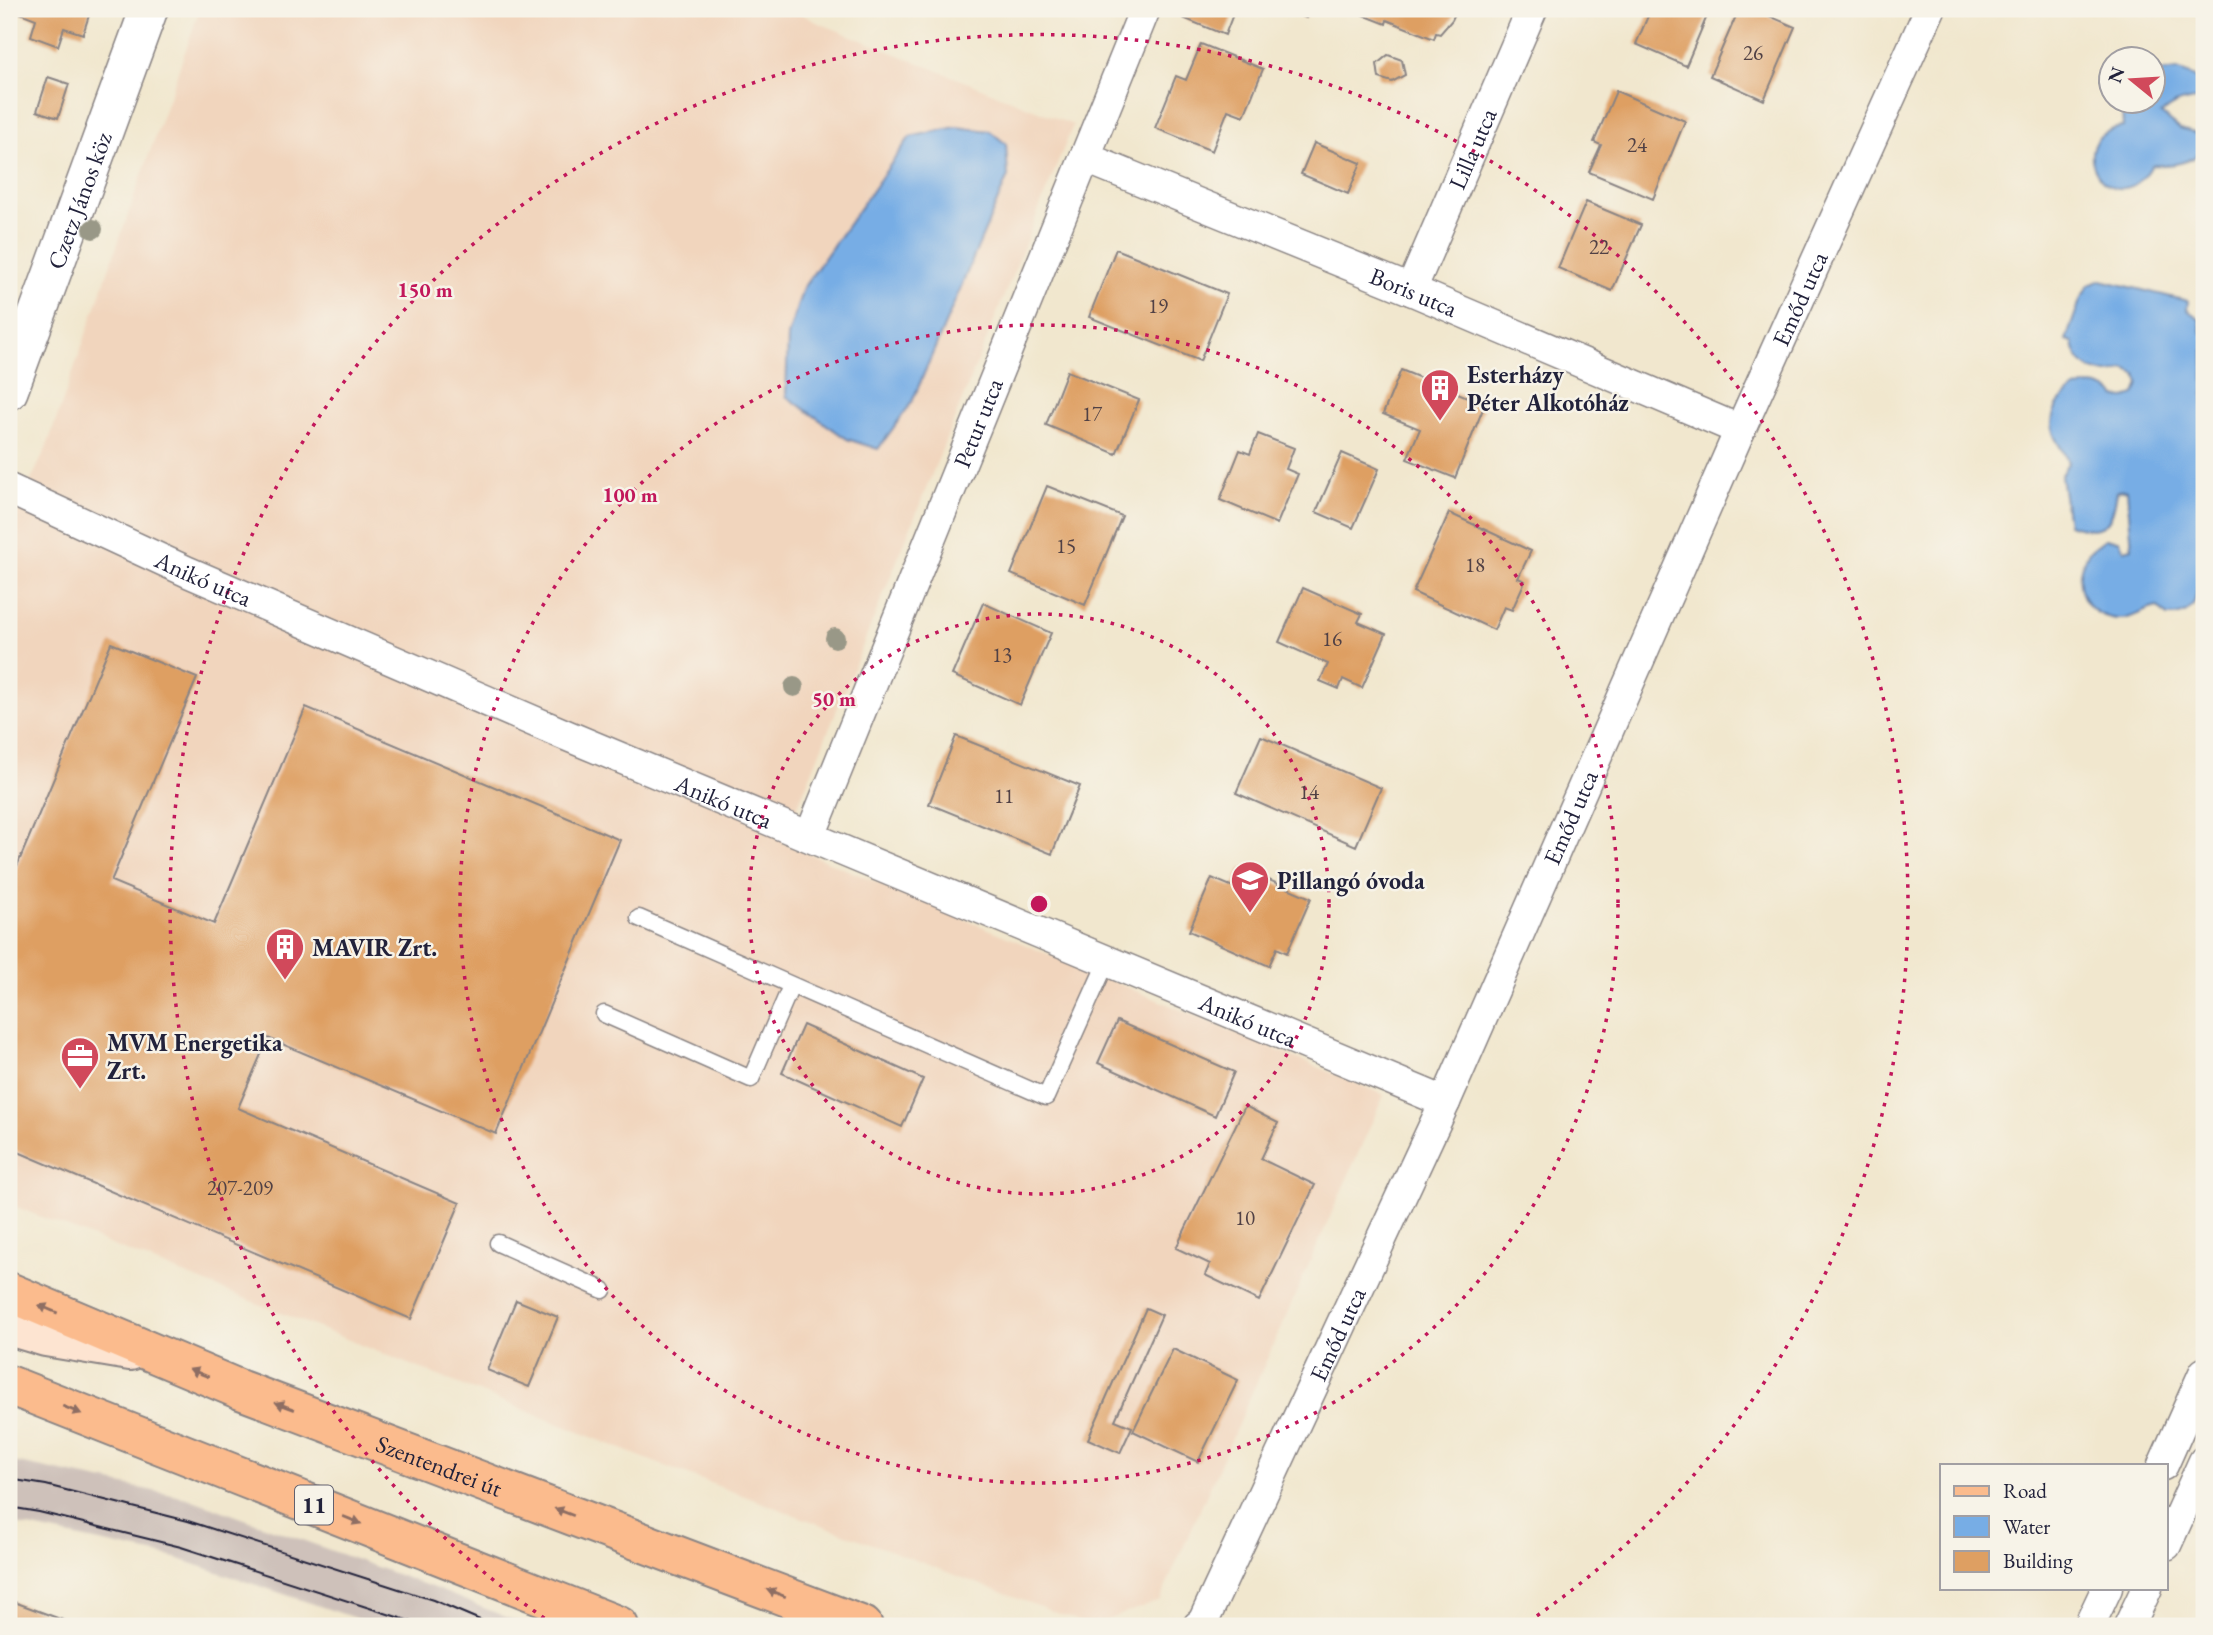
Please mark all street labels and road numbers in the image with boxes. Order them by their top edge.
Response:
street label: Lilla utca [1441,103,1503,194]
street label: Czetz János köz [40,128,118,273]
street label: Emőd utca [1765,246,1834,351]
street label: Boris utca [1366,260,1463,324]
street label: Petur utca [945,373,1010,472]
street label: Anikó utca [149,543,257,613]
street label: Emőd utca [1536,765,1605,869]
street label: Anikó utca [670,767,777,835]
street label: Anikó utca [1194,985,1302,1054]
street label: Emőd utca [1302,1282,1372,1386]
street label: Szentendrei út [372,1427,507,1503]
road number: 11 [295,1486,333,1524]

